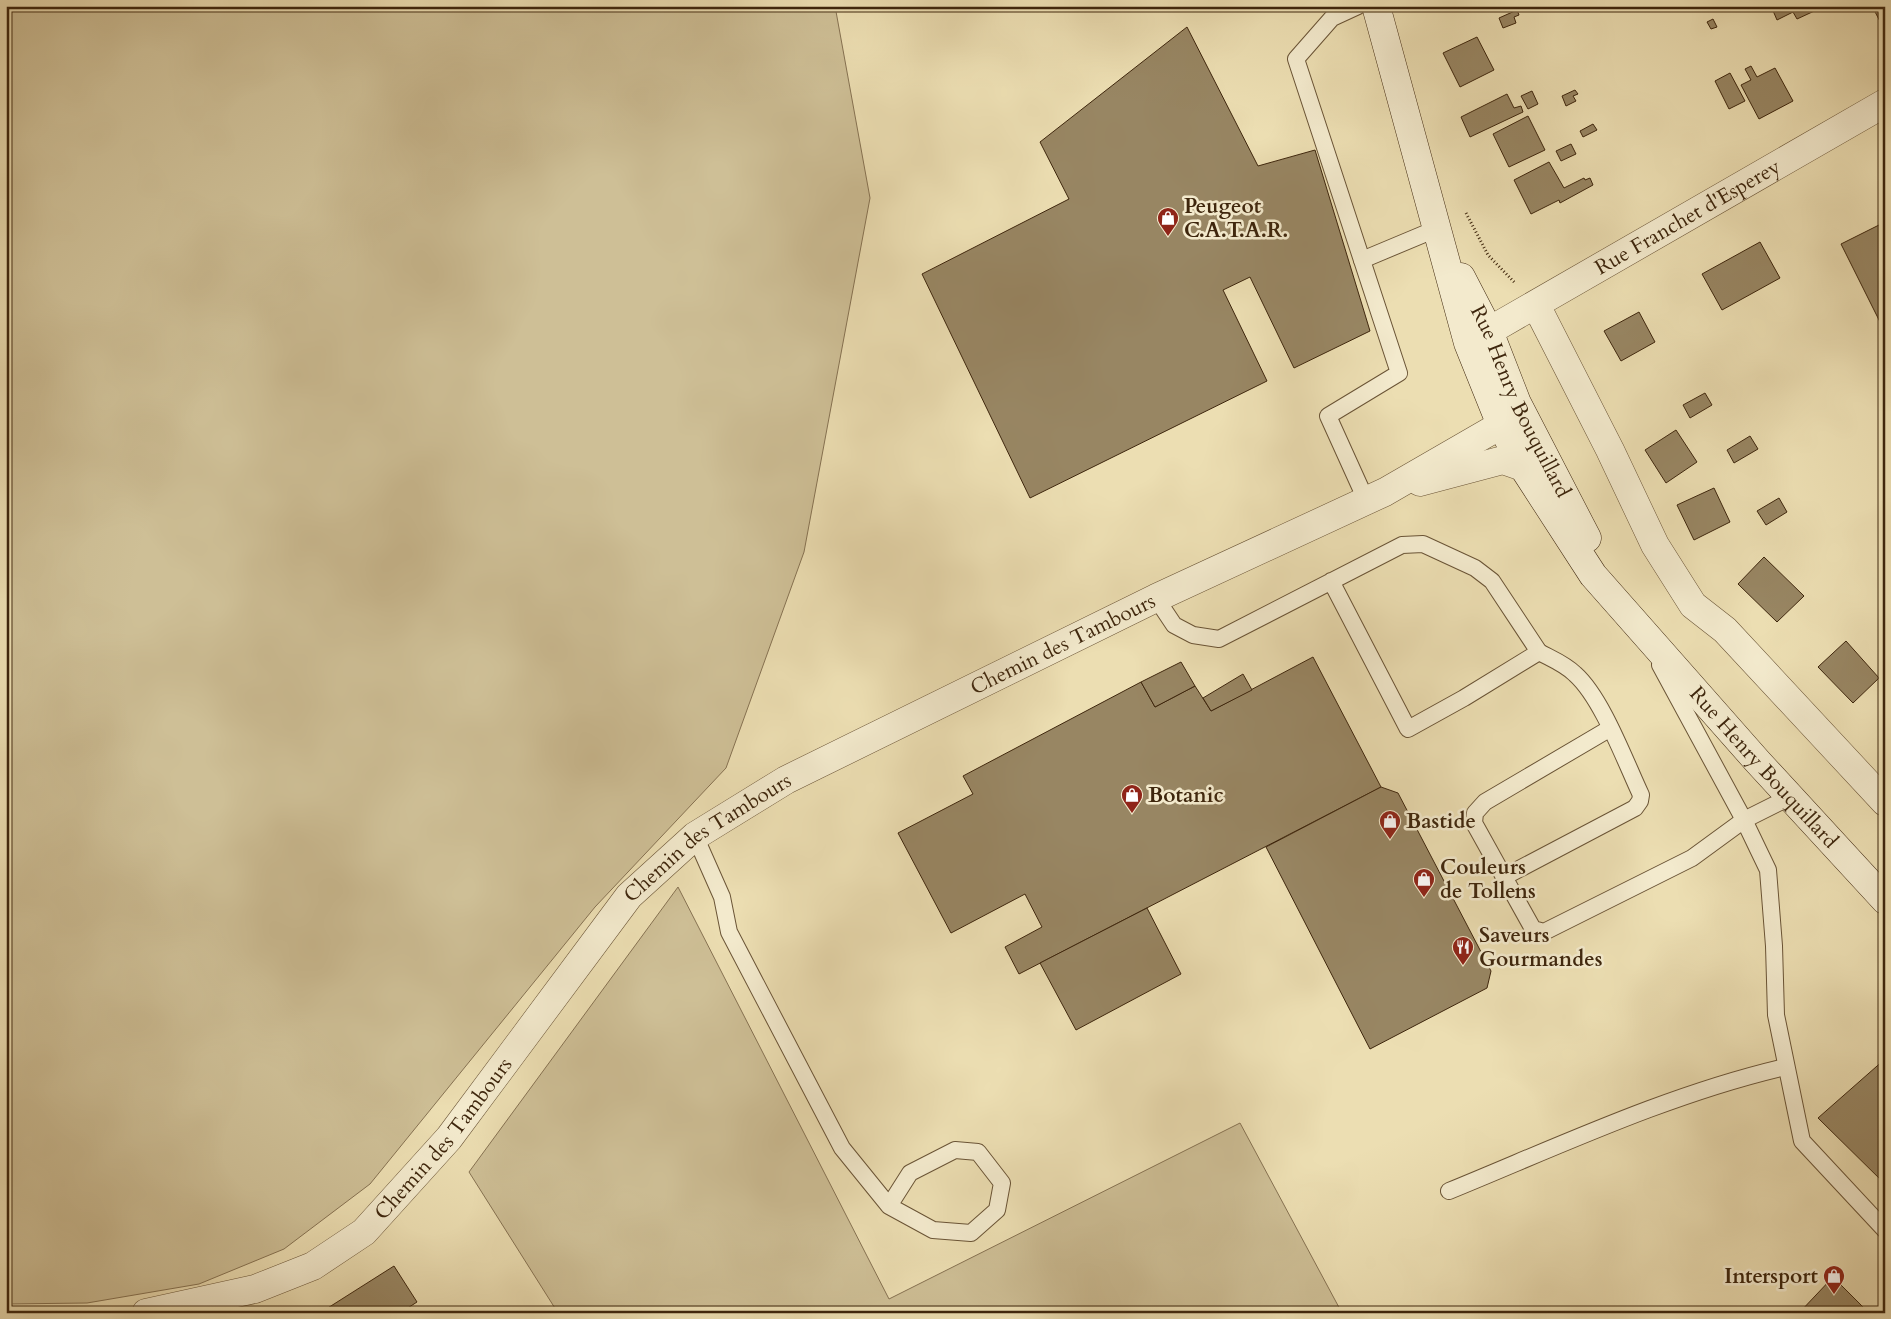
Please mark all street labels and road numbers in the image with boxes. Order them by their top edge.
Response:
street label: Rue Franchet d'Esperey [1589,152,1786,282]
street label: Rue Henry Bouquillard [1463,300,1578,502]
street label: Chemin des Tambours [965,586,1160,702]
street label: Rue Henry Bouquillard [1683,680,1845,855]
street label: Chemin des Tambours [617,765,796,909]
street label: Chemin des Tambours [367,1051,519,1226]

